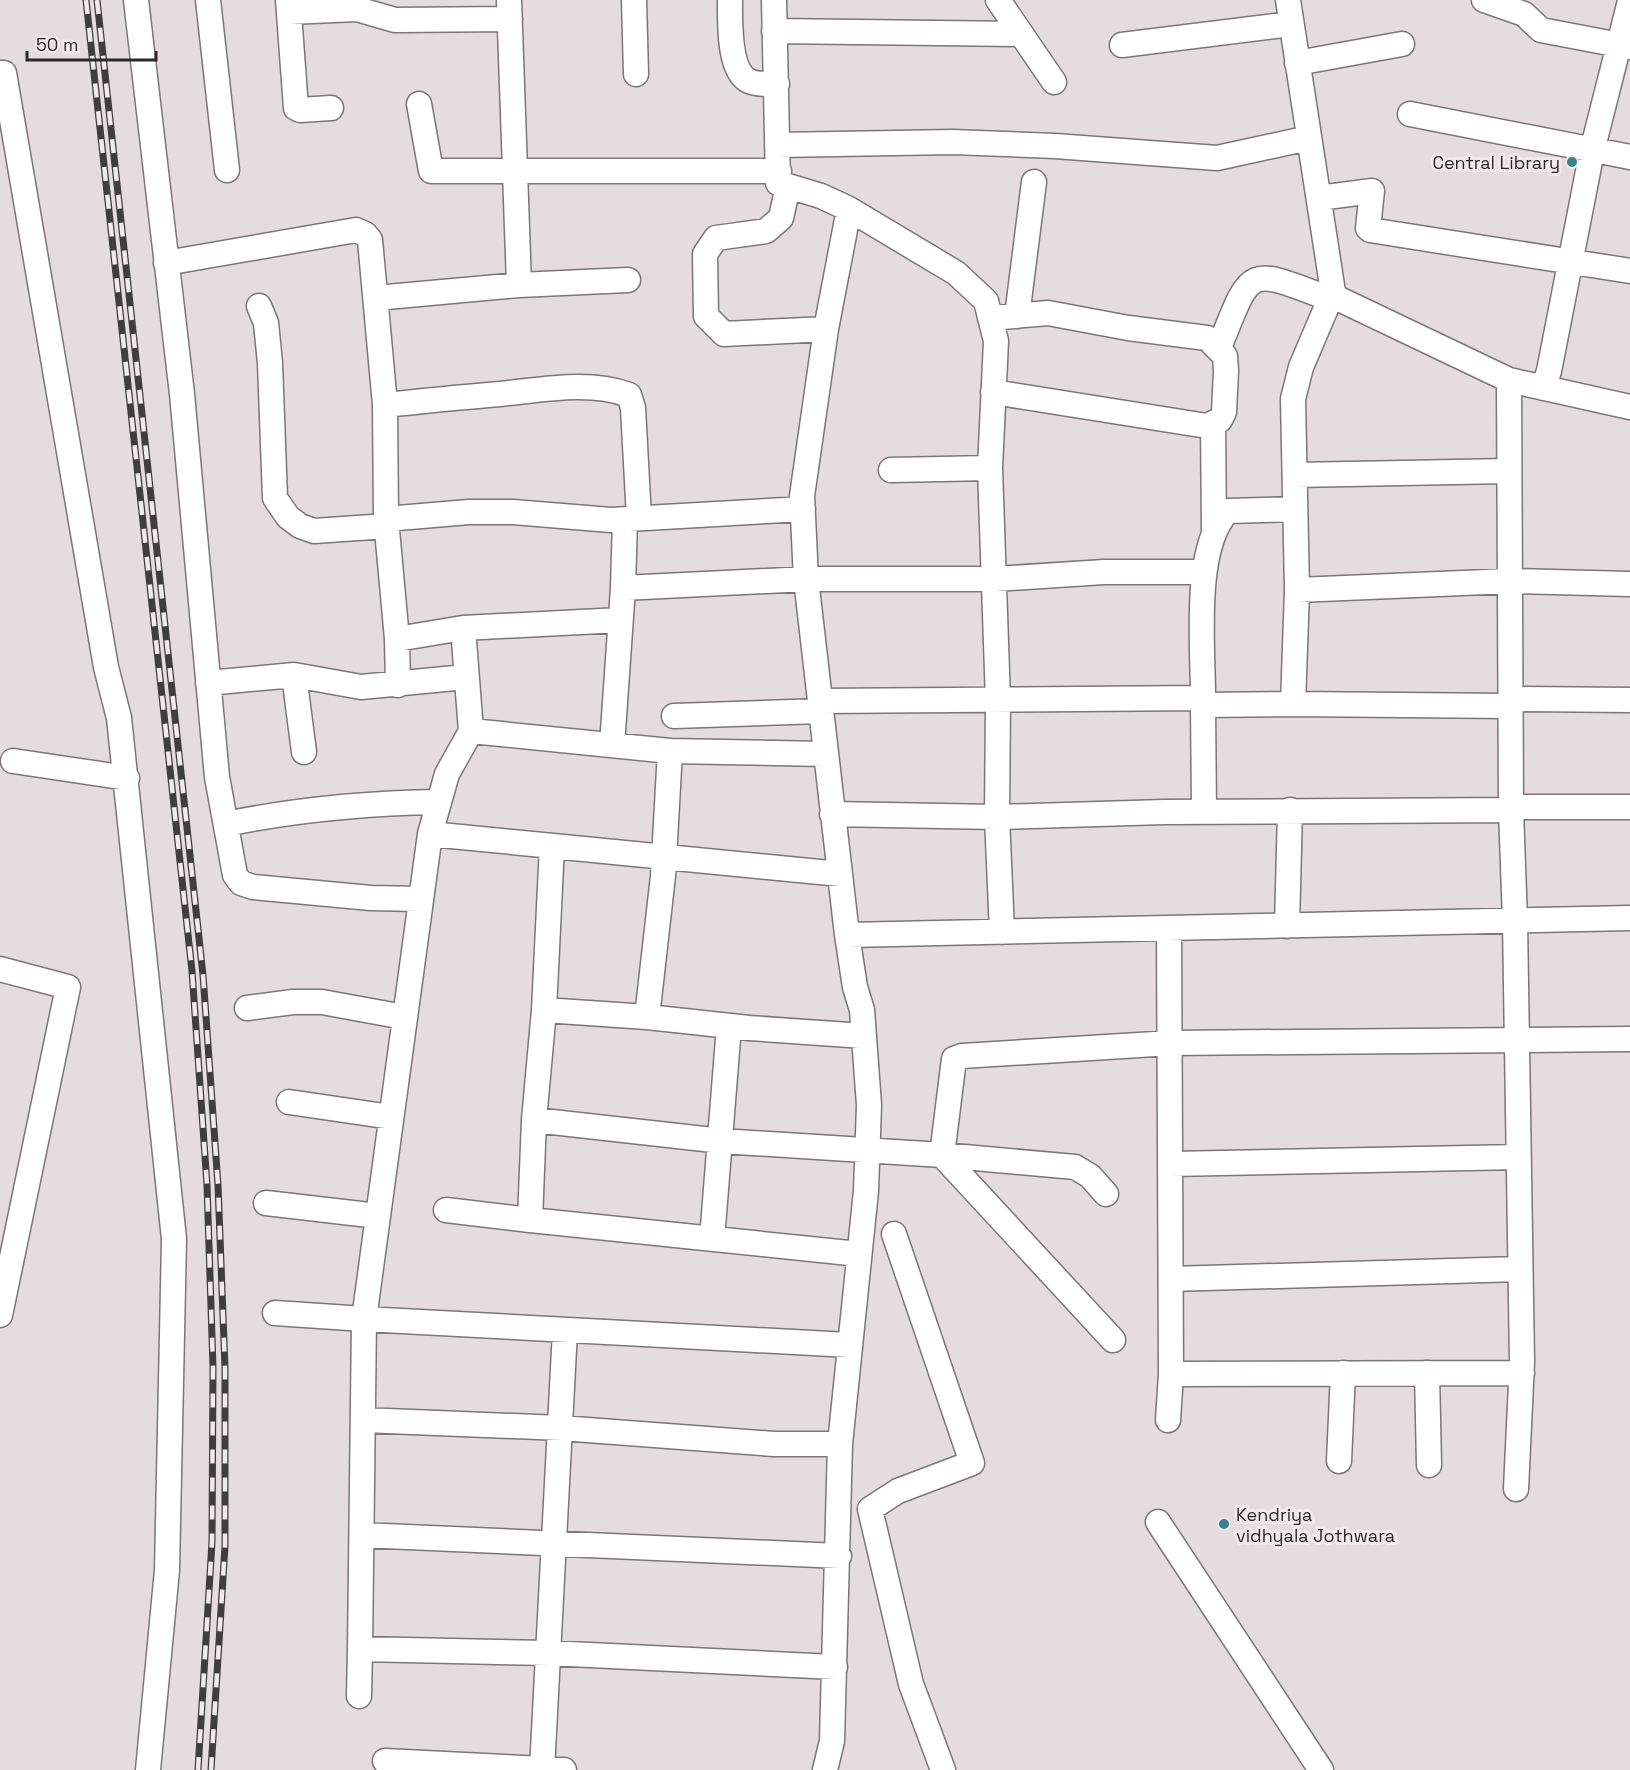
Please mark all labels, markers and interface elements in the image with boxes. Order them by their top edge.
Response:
scale bar [27,24,156,62]
text: 50 m [36,33,78,56]
place label: Central Library [1432,151,1560,174]
marker: Central Library [1565,155,1579,169]
place label: Kendriya vidhyala Jothwara [1236,1503,1395,1547]
marker: Kendriya vidhyala Jothwara [1217,1517,1231,1531]

